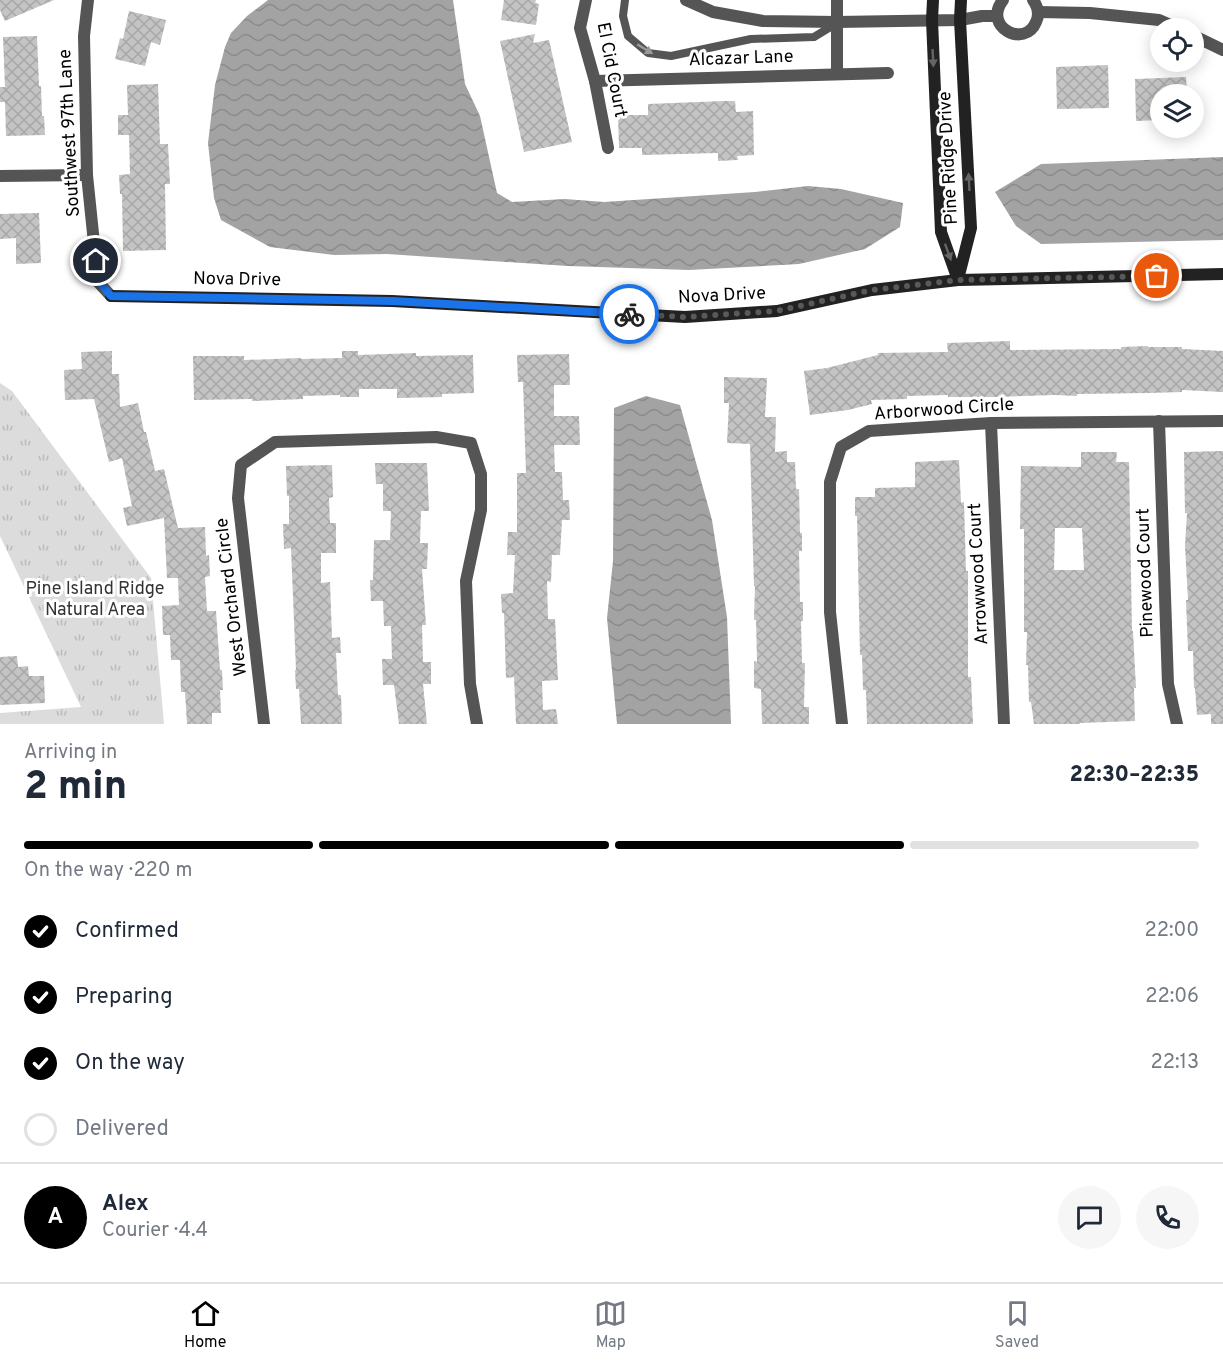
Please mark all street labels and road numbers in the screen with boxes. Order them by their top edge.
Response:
street label: El Cid Court [591,20,631,120]
street label: Alcazar Lane [688,46,794,72]
street label: Southwest 97th Lane [54,48,86,218]
street label: Pine Ridge Drive [934,91,964,225]
street label: Nova Drive [193,268,281,292]
street label: Nova Drive [677,282,767,310]
street label: Arborwood Circle [873,394,1015,426]
street label: Arrowwood Court [964,502,994,646]
street label: Pinewood Court [1132,508,1160,638]
street label: West Orchard Circle [211,517,253,677]

